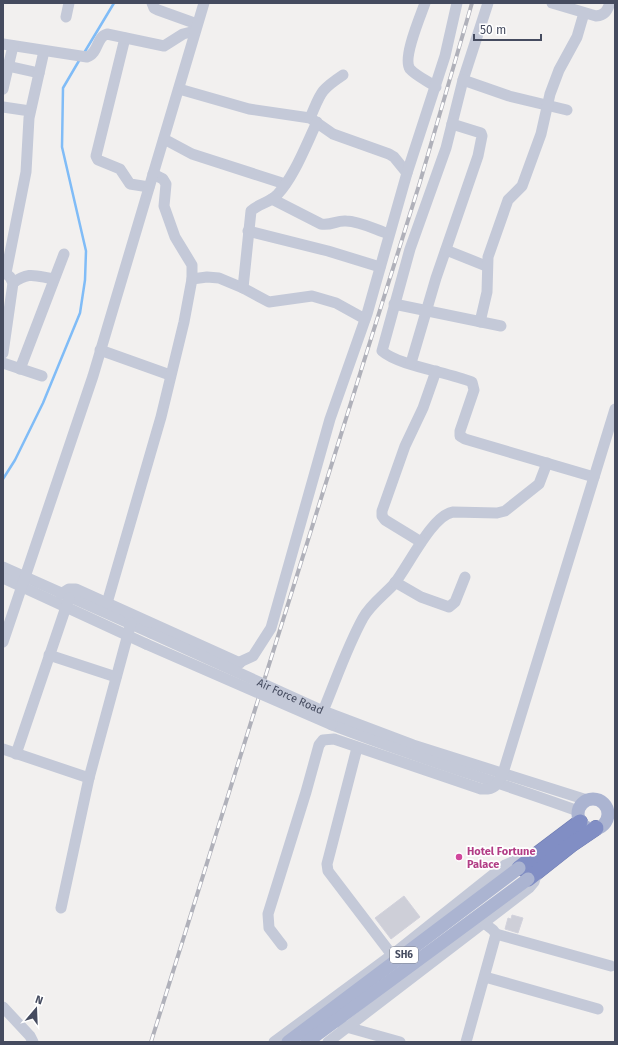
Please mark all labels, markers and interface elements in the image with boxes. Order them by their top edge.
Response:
scale bar [474,16,541,42]
text: 50 m [480,23,506,37]
street label: Air Force Road [255,676,326,717]
place label: Hotel Fortune Palace [467,845,536,871]
marker: Hotel Fortune Palace [454,852,464,862]
road number: SH6 [390,947,418,963]
north arrow [16,989,56,1029]
text: N [34,993,45,1007]

